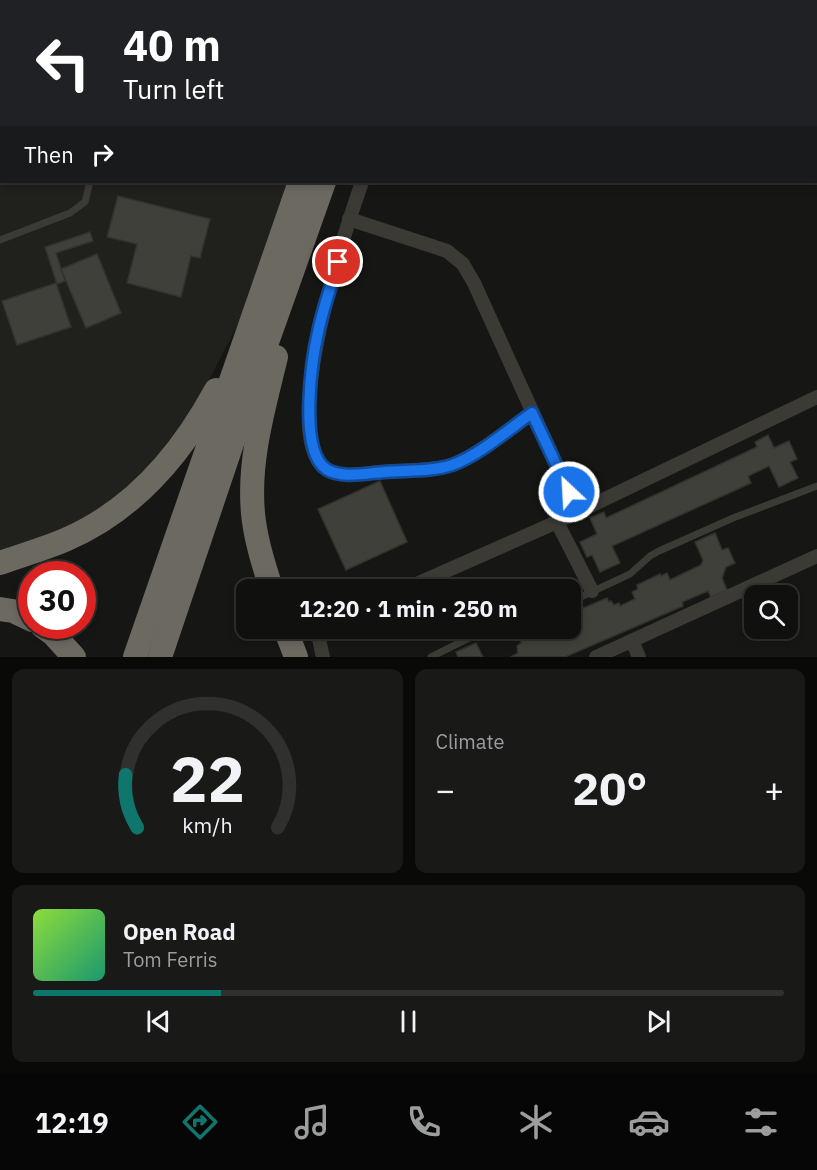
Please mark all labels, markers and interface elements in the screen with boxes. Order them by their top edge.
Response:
text: 40 m [123,18,221,73]
icon: left [24,24,102,102]
text: Turn left [123,71,224,106]
icon: right [86,138,119,171]
text: Then [24,140,74,169]
pin [312,236,363,287]
icon: arrive [321,245,354,278]
position arrow [537,460,601,524]
speed limit sign: 30 [18,561,96,639]
map controls [744,585,798,639]
button: search [744,585,798,639]
text: 12:20 · 1 min · 250 m [299,594,518,623]
text: Climate [436,728,504,755]
text: 22 [170,738,245,819]
text: 20° [572,759,647,817]
text: − [436,768,455,811]
text: + [764,768,784,811]
text: km/h [182,811,232,839]
text: Open Road [123,917,236,946]
text: Tom Ferris [123,946,218,973]
icon: previous [142,1005,175,1038]
icon: pause [392,1005,425,1038]
icon: next [642,1005,675,1038]
icon: directions [179,1101,221,1143]
icon: music [291,1101,333,1143]
icon: phone [403,1101,445,1143]
icon: climate [515,1101,557,1143]
icon: car [628,1101,670,1143]
icon: filters [740,1101,782,1143]
text: 12:19 [35,1105,109,1140]

